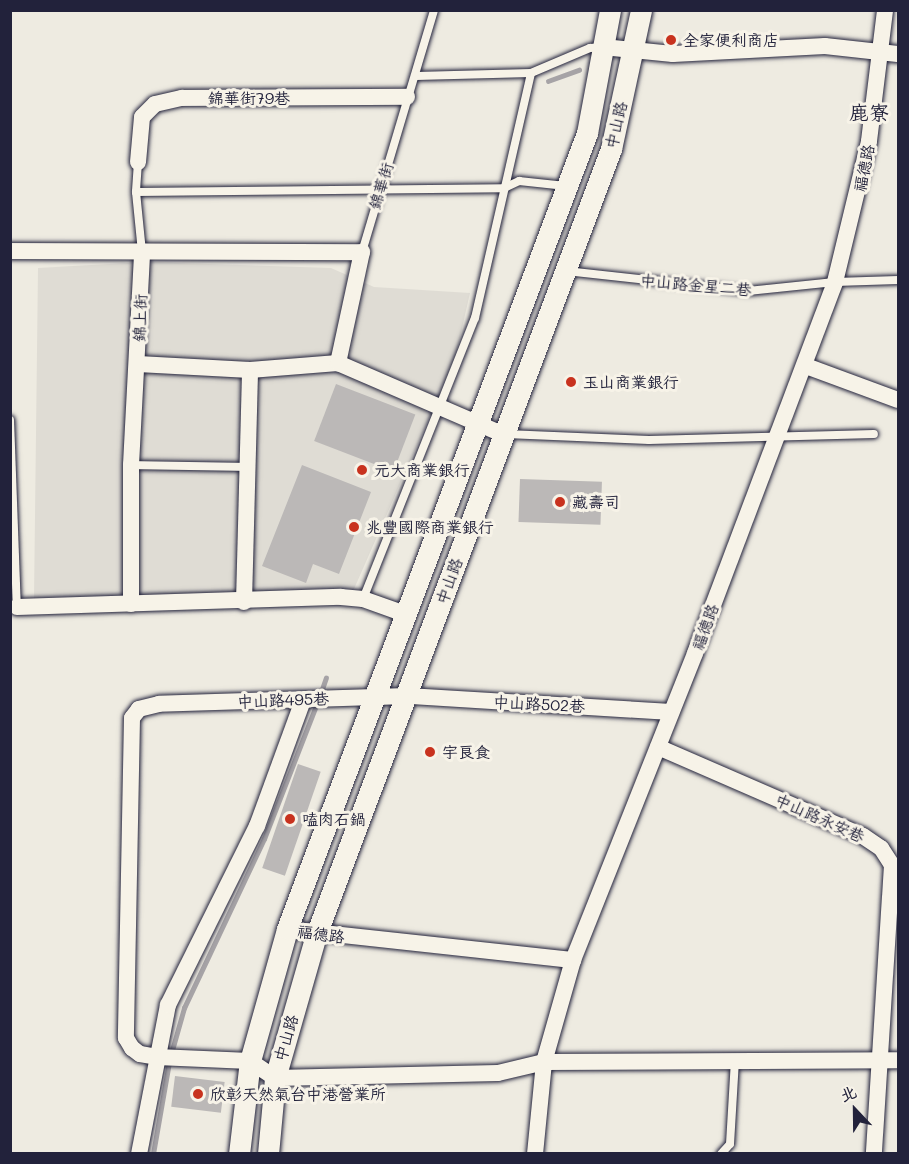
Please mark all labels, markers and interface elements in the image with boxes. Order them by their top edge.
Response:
place label: 全家便利商店 [683,30,779,50]
marker: 全家便利商店 [664,33,678,47]
street label: 錦華街79巷 [208,88,290,108]
street label: 中山路 [601,99,631,151]
district label: 鹿寮 [849,100,889,124]
street label: 福德路 [850,143,878,193]
street label: 錦華街 [365,160,397,212]
street label: 中山路金星二巷 [639,271,753,299]
street label: 錦上街 [130,294,150,342]
place label: 玉山商業銀行 [583,372,679,392]
marker: 玉山商業銀行 [564,375,578,389]
place label: 元大商業銀行 [374,460,470,480]
marker: 元大商業銀行 [355,463,369,477]
place label: 藏壽司 [572,492,620,512]
marker: 藏壽司 [553,495,567,509]
place label: 兆豐國際商業銀行 [366,517,494,537]
marker: 兆豐國際商業銀行 [347,520,361,534]
street label: 中山路 [432,555,466,607]
street label: 福德路 [688,601,722,653]
street label: 中山路495巷 [237,689,329,711]
street label: 中山路502巷 [493,692,585,716]
place label: 宇良食 [442,742,490,762]
marker: 宇良食 [423,745,437,759]
street label: 中山路永安巷 [772,790,868,846]
place label: 嗑肉石鍋 [302,809,366,829]
marker: 嗑肉石鍋 [283,812,297,826]
street label: 福德路 [296,921,346,947]
street label: 中山路 [270,1012,302,1064]
north arrow [825,1080,885,1140]
text: 北 [837,1080,859,1106]
place label: 欣彰天然氣台中港營業所 [210,1084,386,1104]
marker: 欣彰天然氣台中港營業所 [191,1087,205,1101]

